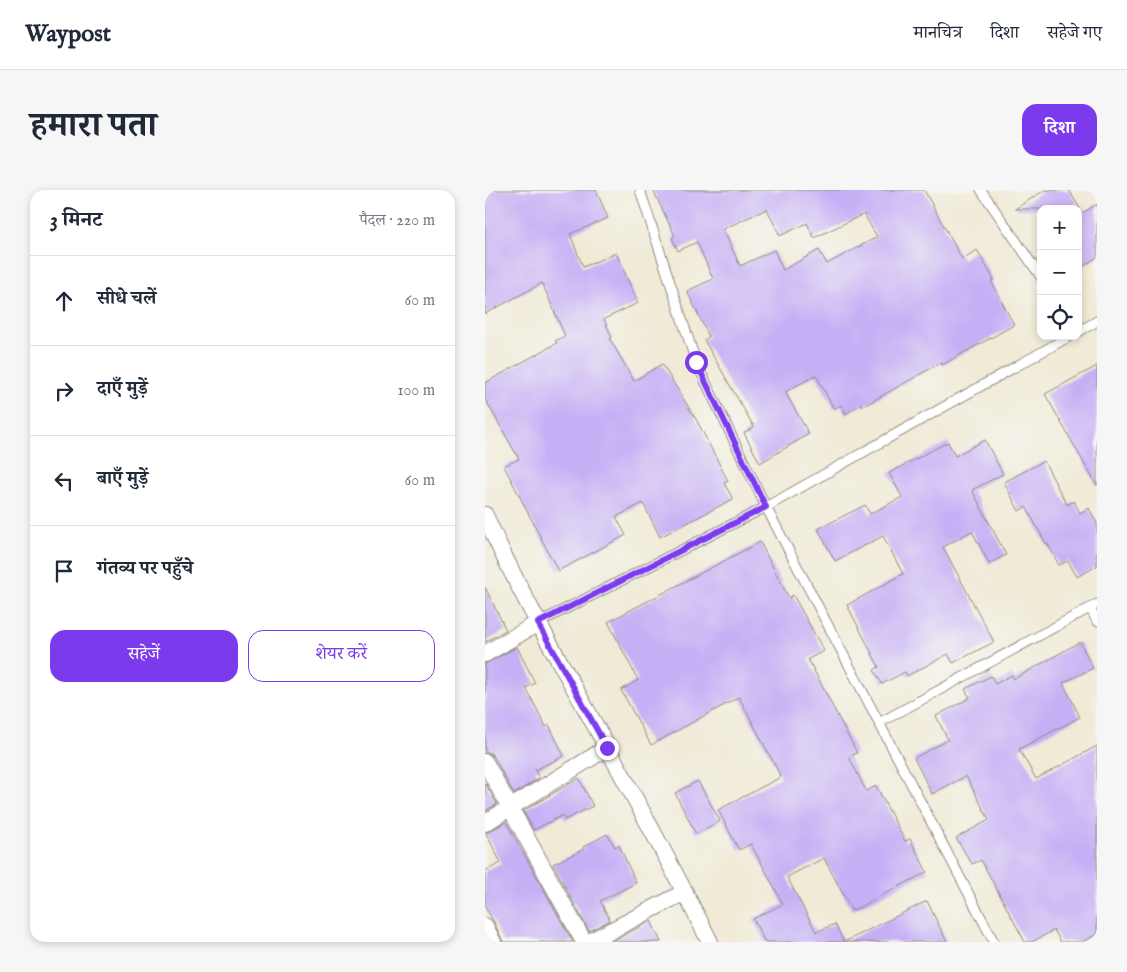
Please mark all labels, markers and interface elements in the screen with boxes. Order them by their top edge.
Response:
text: Waypost [25,19,111,50]
text: मानचित्र [913,22,962,45]
text: दिशा [990,22,1019,45]
text: सहेजे गए [1047,22,1102,45]
text: हमारा पता [30,104,157,149]
button: दिशा [1022,104,1097,156]
map controls [1037,205,1082,340]
button: + [1037,205,1082,250]
text: 3 मिनट [50,207,102,234]
text: पैदल · 220 m [360,211,435,231]
button: − [1037,250,1082,295]
icon: ahead [50,287,78,315]
text: सीधे चलें [97,287,156,311]
text: 60 m [405,291,435,311]
button: locate [1037,295,1082,340]
route start [685,351,708,374]
icon: right [50,377,78,405]
text: दाएँ मुड़ें [97,377,148,401]
text: 100 m [398,381,435,401]
icon: left [50,467,78,495]
text: बाएँ मुड़ें [97,467,148,491]
text: 60 m [405,471,435,491]
icon: arrive [50,557,78,585]
text: गंतव्य पर पहुँचे [97,557,193,581]
button: सहेजें [50,630,238,682]
button: शेयर करें [248,630,435,682]
route end [596,737,619,760]

